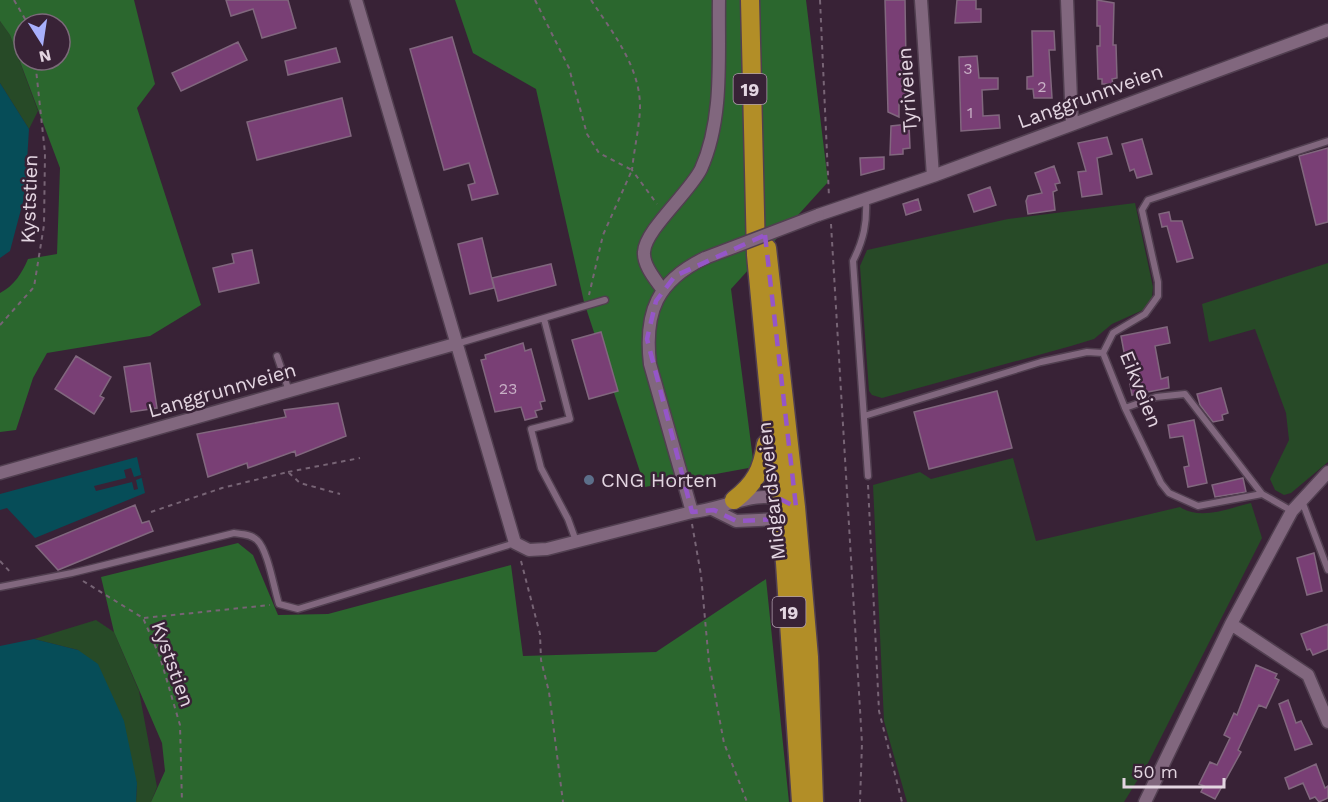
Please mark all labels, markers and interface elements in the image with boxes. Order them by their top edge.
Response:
north arrow [12,12,72,72]
text: N [37,46,53,67]
street label: Tyriveien [892,47,922,133]
house number: 3 [963,59,973,78]
street label: Langgrunnveien [1014,59,1166,133]
road number: 19 [734,74,766,104]
house number: 2 [1037,77,1047,96]
house number: 1 [967,103,973,122]
street label: Kyststien [15,154,43,244]
street label: Eikveien [1115,347,1167,431]
street label: Langgrunnveien [145,357,299,423]
house number: 23 [499,379,517,398]
street label: Midgardsveien [752,421,790,561]
place label: CNG Horten [601,468,717,492]
marker: CNG Horten [582,473,596,487]
road number: 19 [772,597,806,627]
street label: Kyststien [146,618,200,710]
scale bar [1124,751,1224,789]
text: 50 m [1133,761,1178,782]

